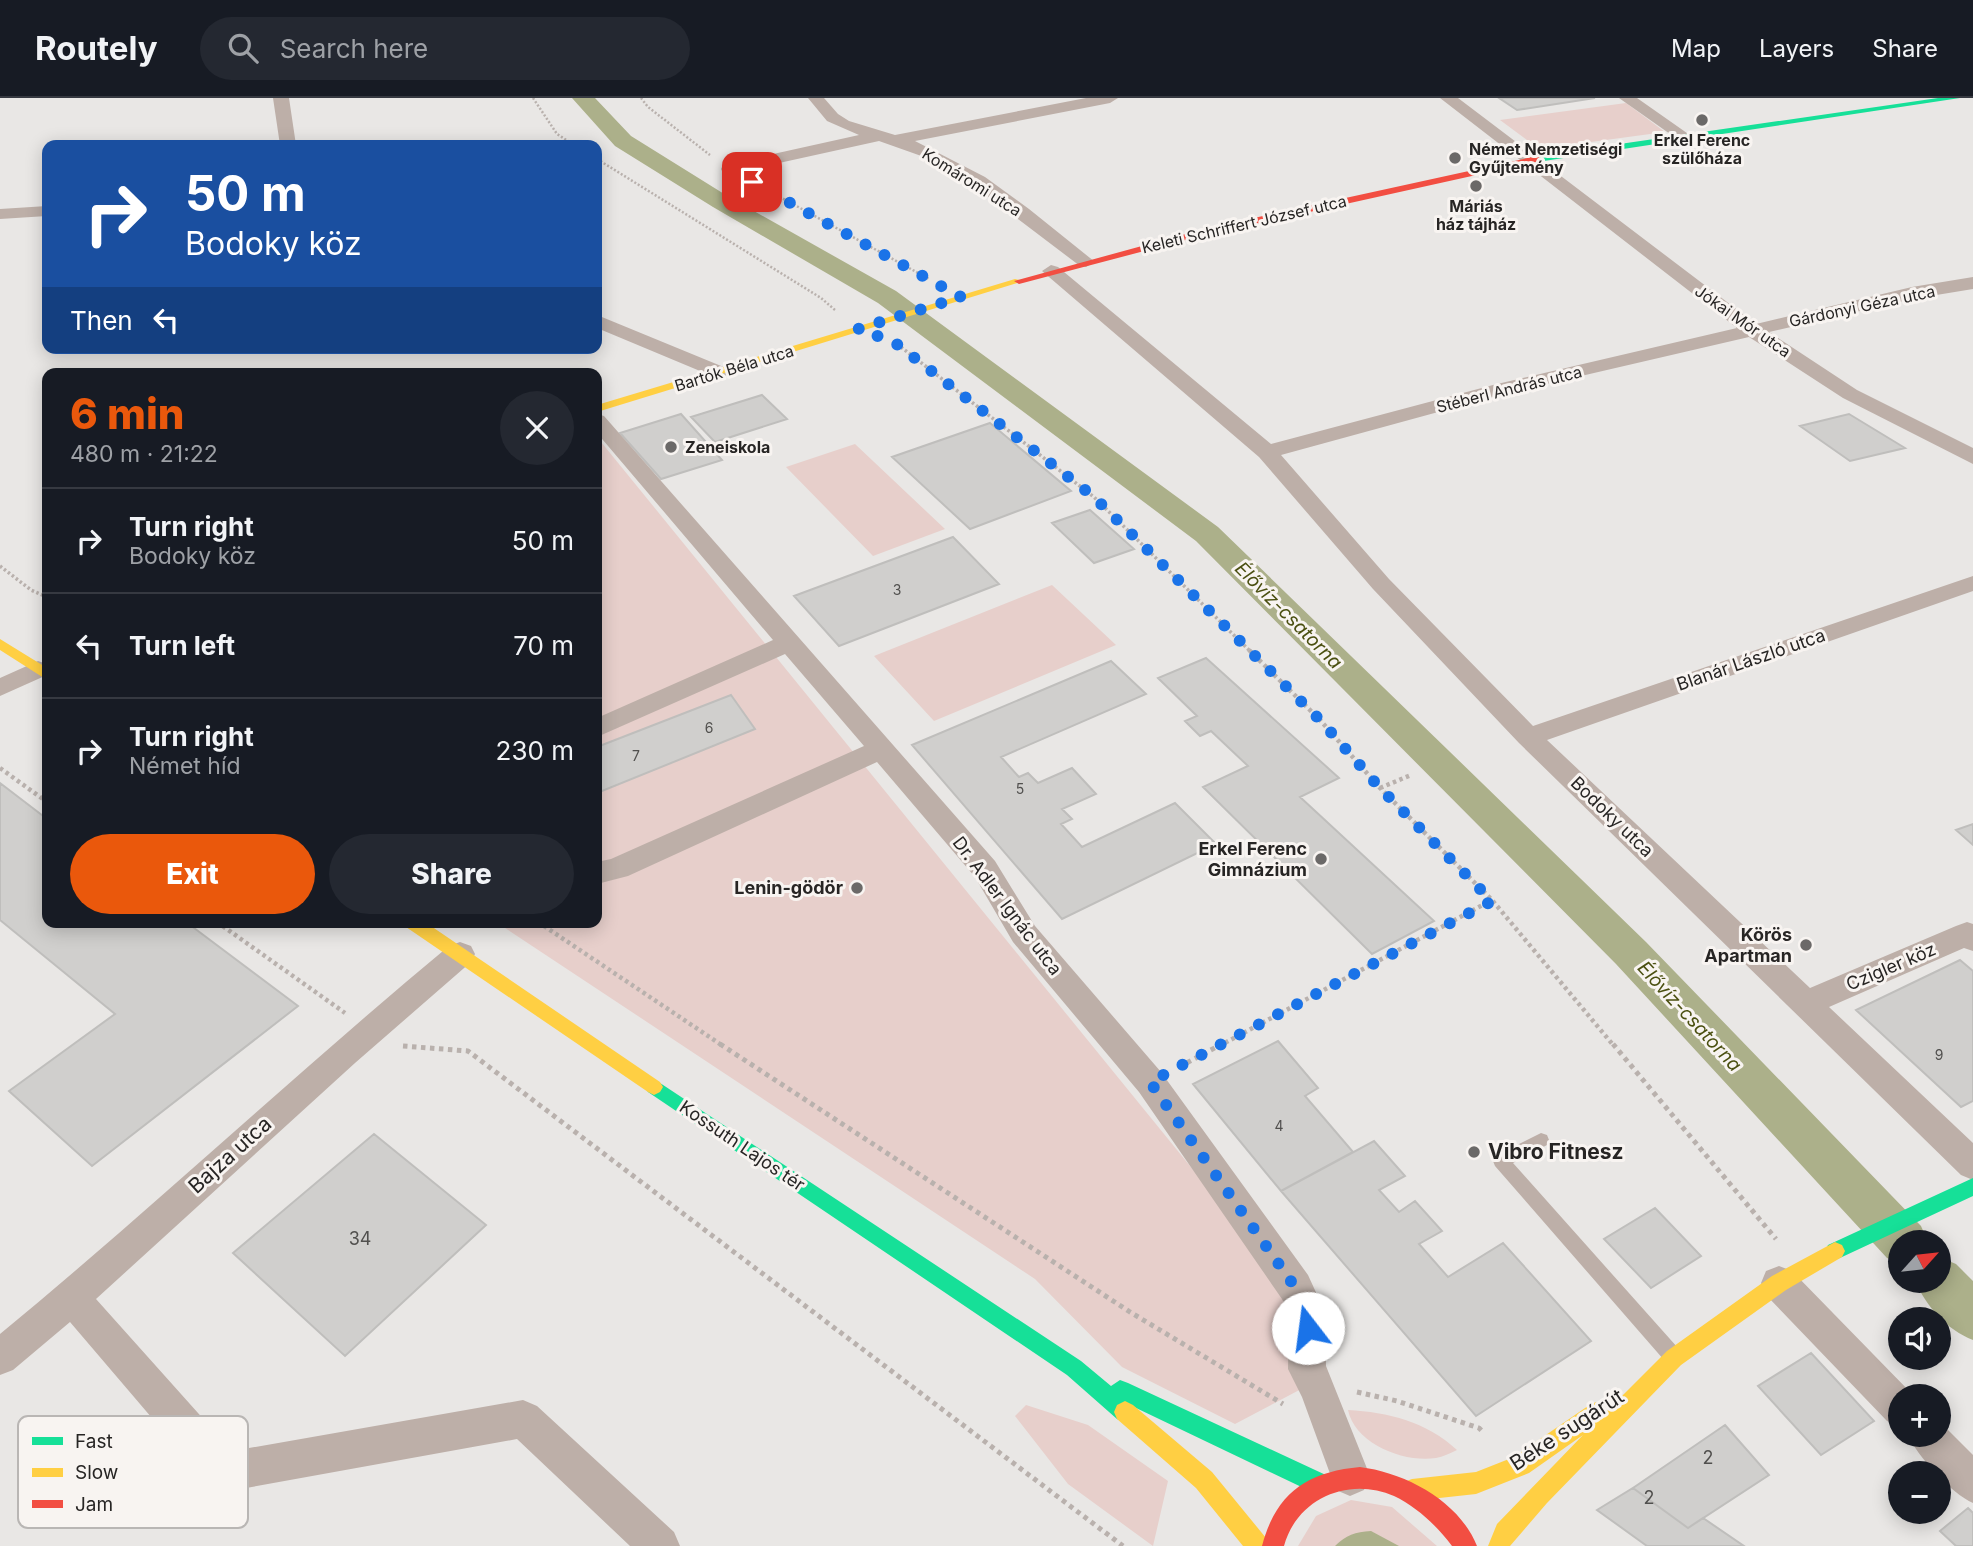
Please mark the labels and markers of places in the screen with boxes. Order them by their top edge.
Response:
marker: Erkel Ferenc szülőháza [1694,112,1710,128]
place label: Erkel Ferenc szülőháza [1654,130,1750,168]
place label: Német Nemzetiségi Gyűjtemény [1469,139,1622,177]
marker: Német Nemzetiségi Gyűjtemény [1447,150,1463,166]
pin [722,152,782,212]
marker: Máriás ház tájház [1468,178,1484,194]
place label: Máriás ház tájház [1436,196,1516,234]
place label: Zeneiskola [685,437,770,457]
marker: Zeneiskola [663,439,679,455]
place label: Erkel Ferenc Gimnázium [1198,838,1307,880]
marker: Erkel Ferenc Gimnázium [1313,851,1329,867]
place label: Lenin-gödör [734,877,843,898]
marker: Lenin-gödör [849,880,865,896]
place label: Körös Apartman [1704,924,1792,966]
marker: Körös Apartman [1798,937,1814,953]
place label: Vibro Fitnesz [1488,1139,1624,1164]
marker: Vibro Fitnesz [1466,1144,1482,1160]

